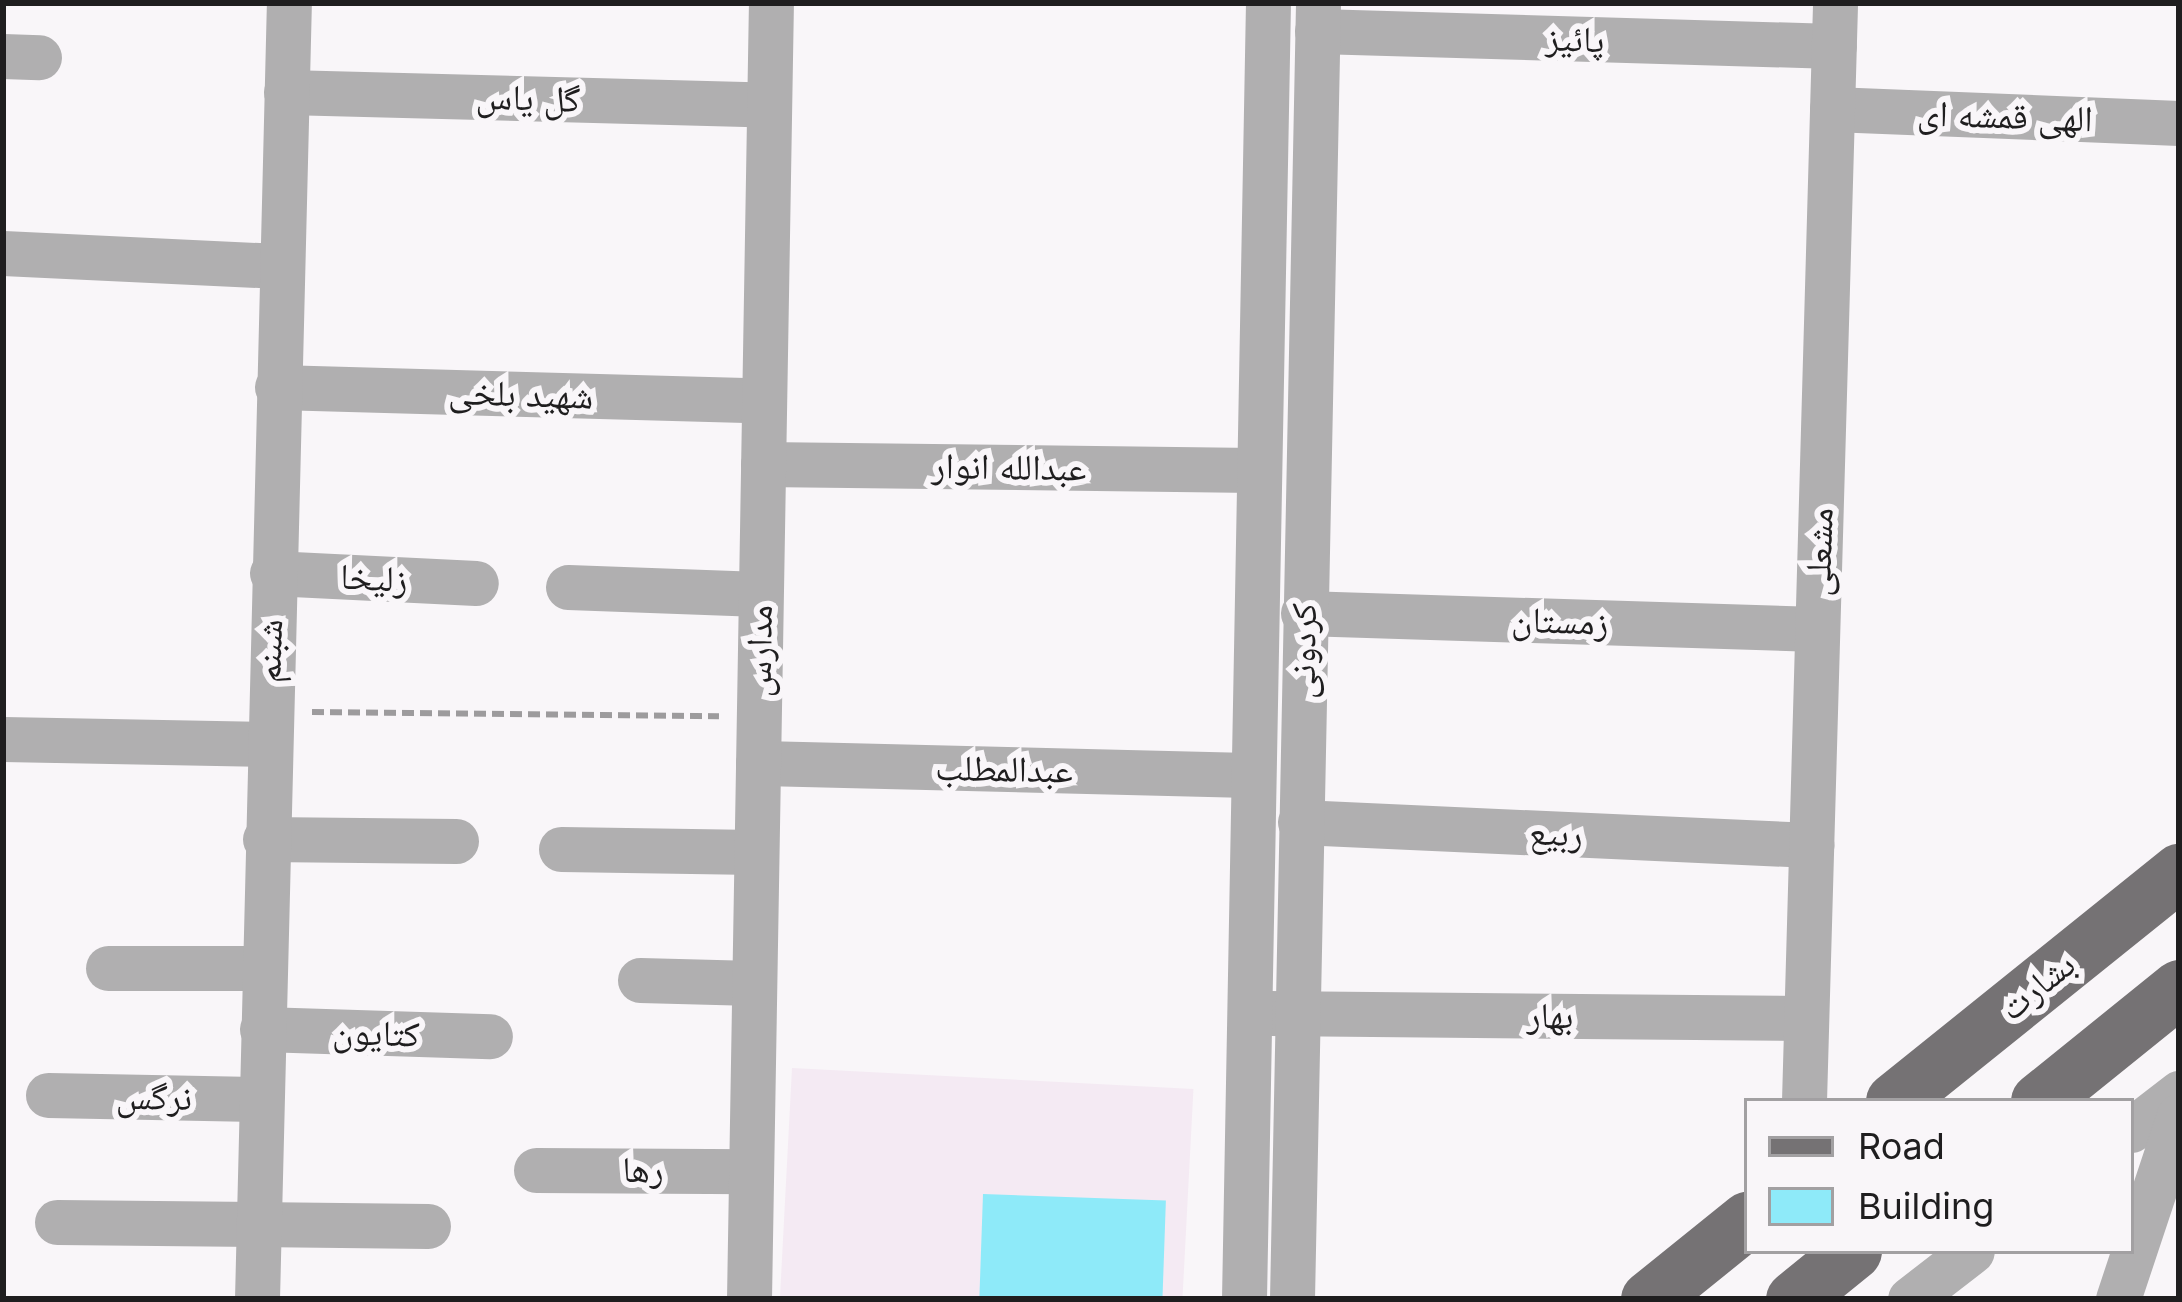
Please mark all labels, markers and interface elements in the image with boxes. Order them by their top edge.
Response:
street label: پائیز [1545,16,1605,62]
street label: گل یاس [475,75,581,121]
street label: الهی قمشه ای [1916,91,2094,141]
street label: شهید بلخی [448,370,594,418]
street label: عبدالله انوار [931,444,1087,490]
street label: مشعلی [1796,507,1842,597]
street label: زلیخا [339,555,409,601]
street label: زمستان [1511,598,1609,644]
street label: کردونی [1281,603,1325,699]
street label: مدارس [737,604,781,698]
street label: شبنم [246,618,292,684]
street label: عبدالمطلب [935,746,1073,792]
street label: ربیع [1528,810,1584,856]
street label: بشارت [1991,943,2083,1029]
street label: بهار [1527,994,1573,1038]
street label: کتایون [332,1010,420,1056]
street label: نرگس [116,1075,192,1119]
legend [1744,1098,2134,1254]
text: Road [1858,1124,1945,1168]
street label: رها [622,1148,664,1192]
text: Building [1858,1184,1994,1228]

